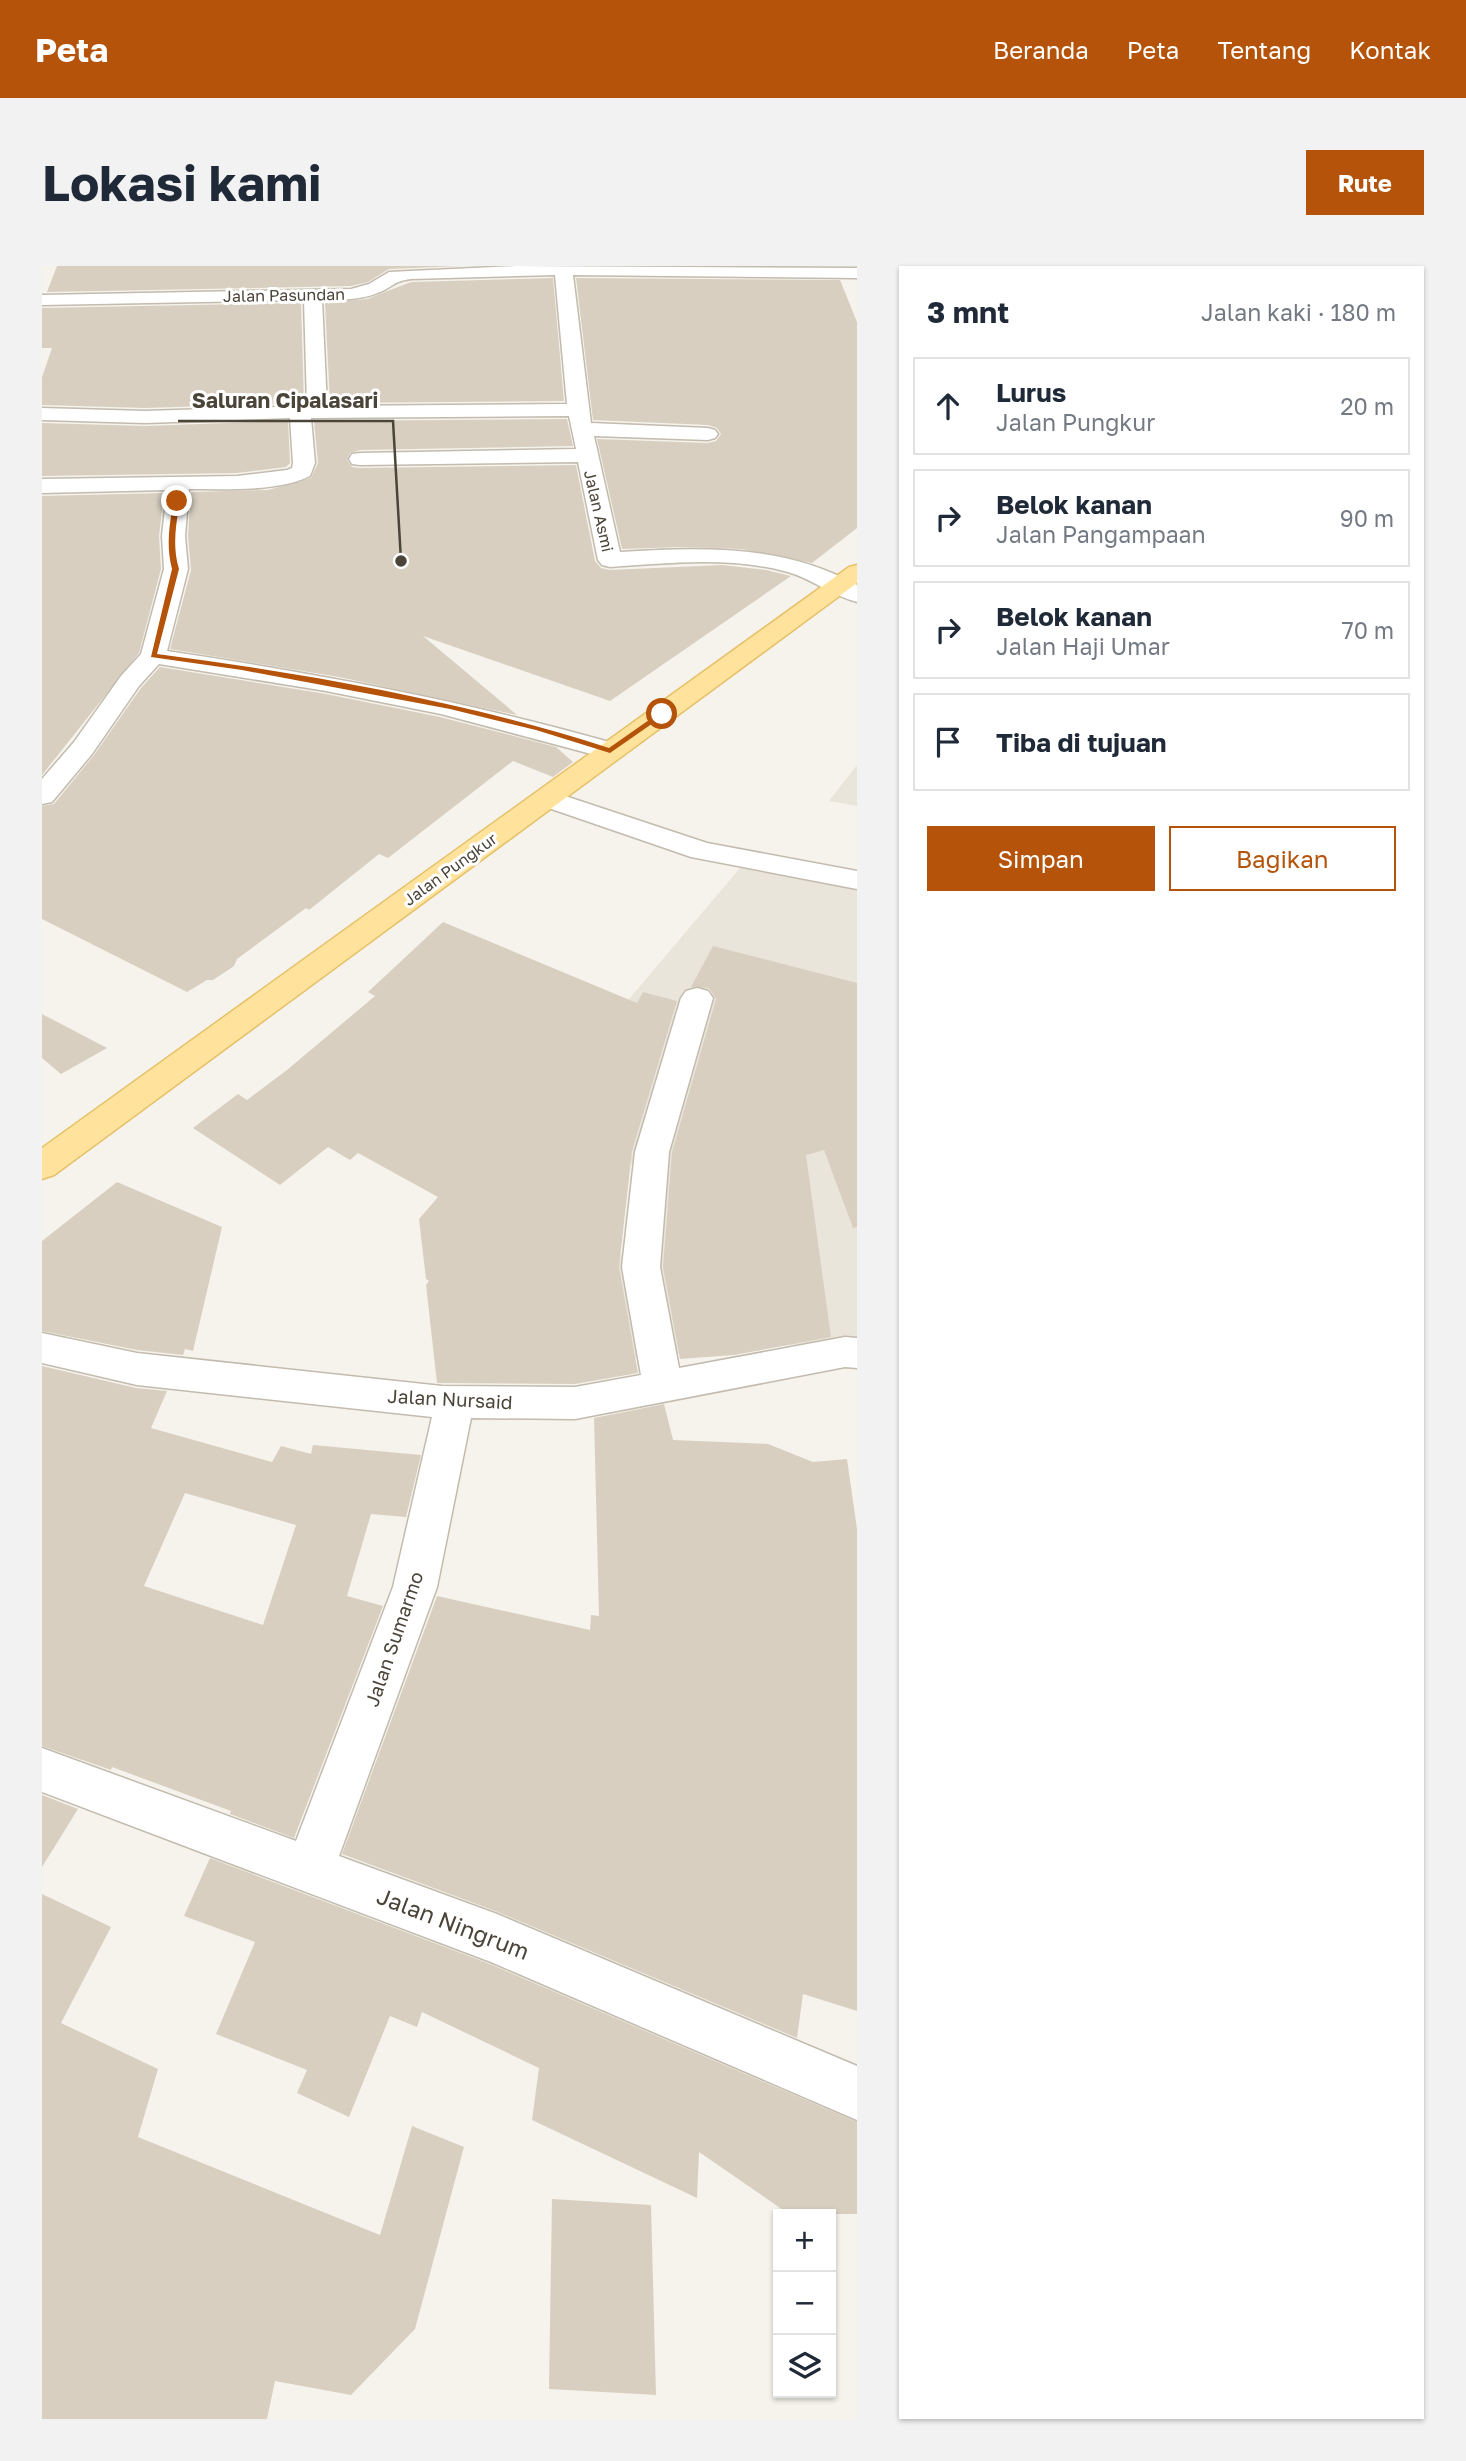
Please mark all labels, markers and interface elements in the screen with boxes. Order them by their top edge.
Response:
text: Peta [35,30,108,69]
text: Beranda [993,35,1089,64]
text: Peta [1127,35,1179,64]
text: Tentang [1217,35,1311,64]
text: Kontak [1349,35,1431,64]
button: Rute [1306,150,1424,215]
text: Lokasi kami [42,153,321,212]
street label: Jalan Pasundan [223,284,345,306]
text: 3 mnt [927,294,1009,330]
text: Jalan kaki · 180 m [1201,298,1396,326]
text: Lurus [996,377,1066,408]
callout: Saluran Cipalasari [178,379,393,421]
text: Saluran Cipalasari [192,387,378,413]
icon: ahead [929,387,967,425]
text: 20 m [1340,392,1394,420]
text: Jalan Pungkur [996,408,1155,436]
street label: Jalan Asmi [580,468,618,554]
route end [161,485,192,516]
text: Belok kanan [996,489,1152,520]
icon: right [929,499,967,537]
text: 90 m [1340,504,1394,532]
text: Jalan Pangampaan [996,520,1206,548]
text: Belok kanan [996,601,1152,632]
icon: right [929,611,967,649]
text: 70 m [1341,616,1394,644]
text: Jalan Haji Umar [996,632,1170,660]
route start [646,698,677,729]
icon: arrive [929,723,967,761]
text: Tiba di tujuan [996,727,1166,758]
button: Simpan [927,826,1155,891]
button: Bagikan [1169,826,1396,891]
street label: Jalan Pungkur [399,828,501,910]
street label: Jalan Nursaid [387,1384,513,1413]
street label: Jalan Sumarmo [360,1568,427,1709]
street label: Jalan Ningrum [373,1881,534,1965]
map controls [773,2209,836,2398]
button: + [773,2209,836,2272]
button: − [773,2272,836,2335]
button: layers [773,2335,836,2398]

